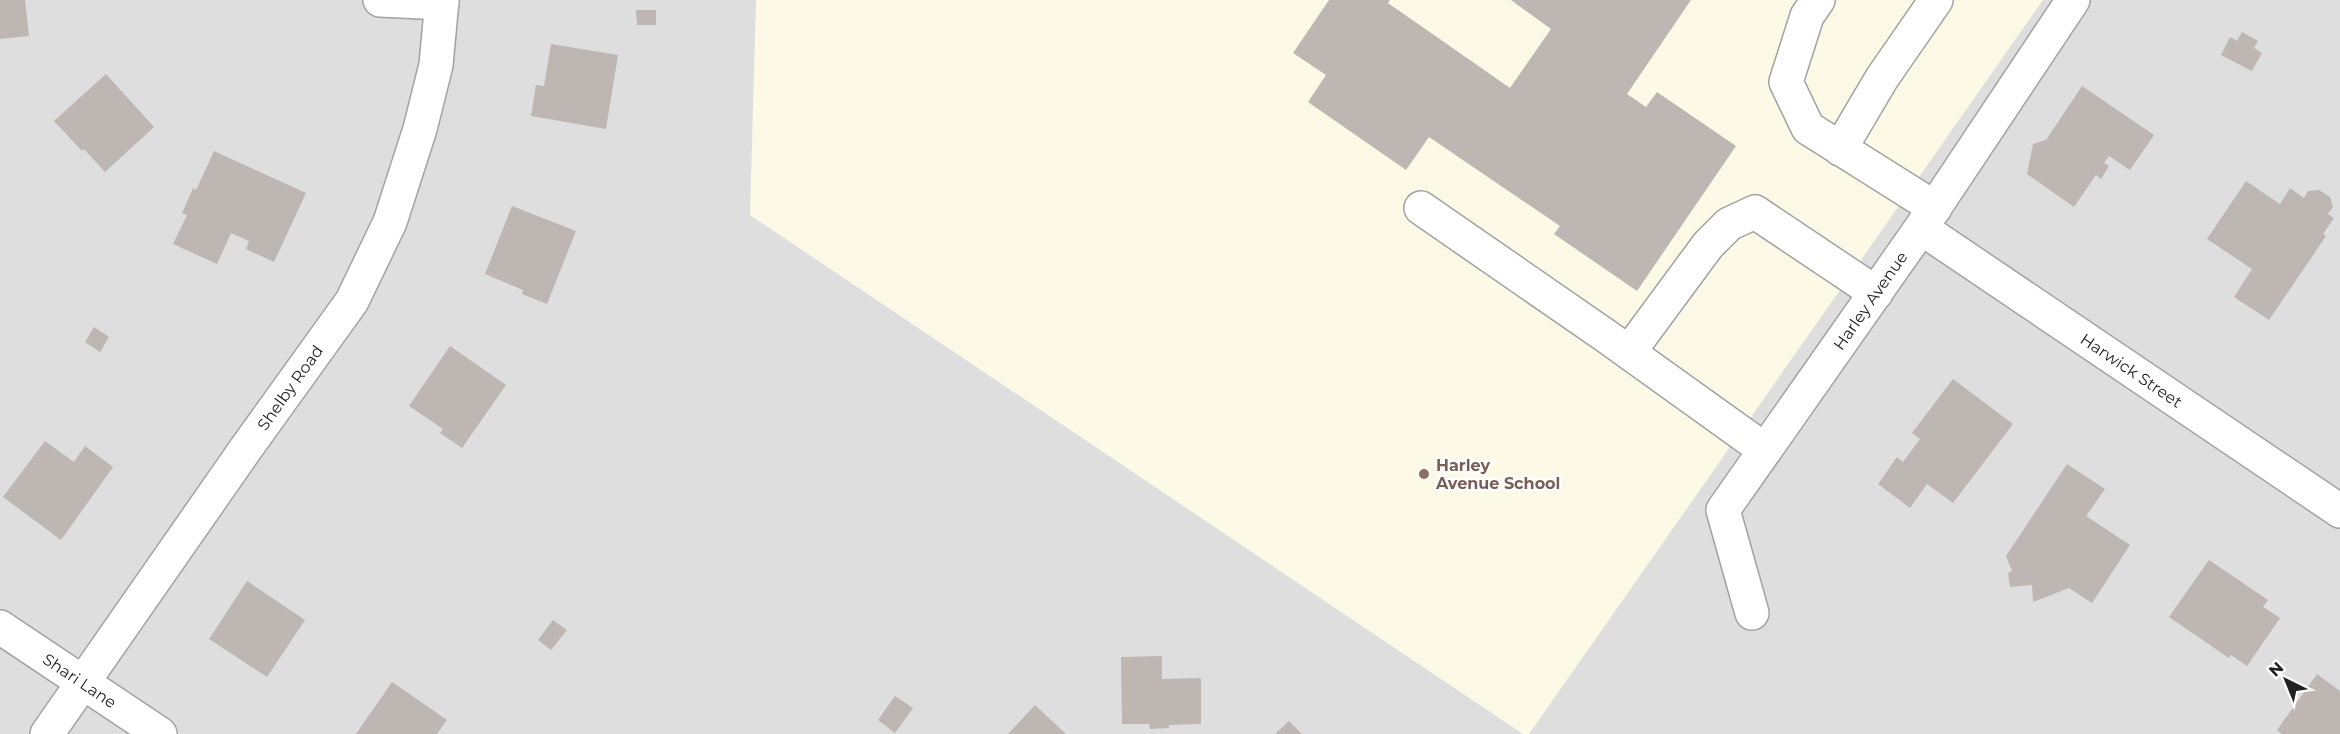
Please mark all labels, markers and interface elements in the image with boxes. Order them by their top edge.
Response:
street label: Harley Avenue [1829,248,1911,353]
street label: Harwick Street [2077,329,2186,412]
street label: Shelby Road [253,341,327,434]
place label: Harley Avenue School [1435,456,1560,493]
marker: Harley Avenue School [1417,467,1431,481]
street label: Shari Lane [39,649,120,712]
north arrow [2256,650,2316,710]
text: N [2265,658,2287,681]

